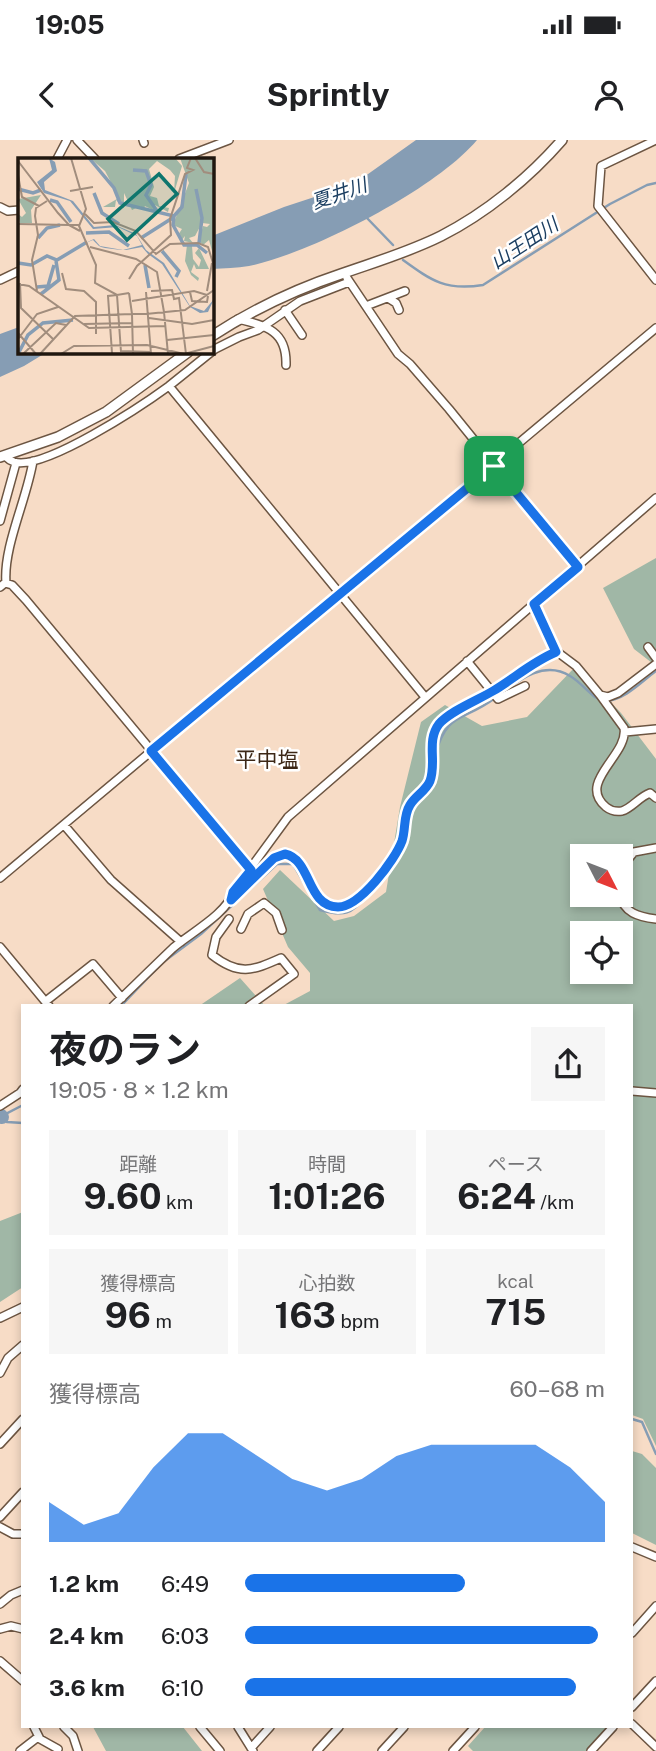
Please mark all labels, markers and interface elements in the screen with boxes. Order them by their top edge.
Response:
text: 19:05 [35,9,105,40]
icon: back [28,76,66,114]
text: Sprintly [267,76,389,113]
icon: person [590,76,628,114]
inset map [18,158,214,354]
water label: 夏井川 [308,173,371,213]
water label: 山王田川 [486,212,564,273]
pin [464,436,524,496]
icon: arrive [475,447,513,485]
district label: 平中塩 [236,747,299,772]
north arrow [570,844,634,906]
map controls [570,844,633,984]
button: locate [570,921,633,984]
text: 夜のラン [49,1027,201,1072]
button: share [531,1027,605,1101]
text: 19:05 · 8 × 1.2 km [49,1076,229,1103]
text: 距離 [119,1153,157,1175]
text: 時間 [308,1153,346,1175]
text: ペース [488,1153,544,1175]
text: 9.60 [83,1176,162,1217]
text: 1:01:26 [268,1176,386,1217]
text: 6:24 [457,1176,536,1217]
text: km [162,1191,193,1213]
text: /km [536,1191,574,1213]
text: kcal [497,1270,534,1292]
text: 獲得標高 [100,1272,176,1294]
text: 心拍数 [298,1272,356,1294]
text: 715 [485,1292,546,1333]
text: 96 [105,1295,151,1336]
text: 163 [275,1295,336,1336]
text: m [151,1310,172,1332]
text: bpm [336,1310,379,1332]
text: 60–68 m [509,1375,605,1402]
text: 獲得標高 [49,1380,141,1407]
text: 1.2 km [49,1570,119,1597]
text: 6:49 [161,1570,209,1597]
text: 2.4 km [49,1622,124,1649]
text: 6:03 [161,1622,209,1649]
text: 3.6 km [49,1674,125,1701]
text: 6:10 [161,1674,204,1701]

